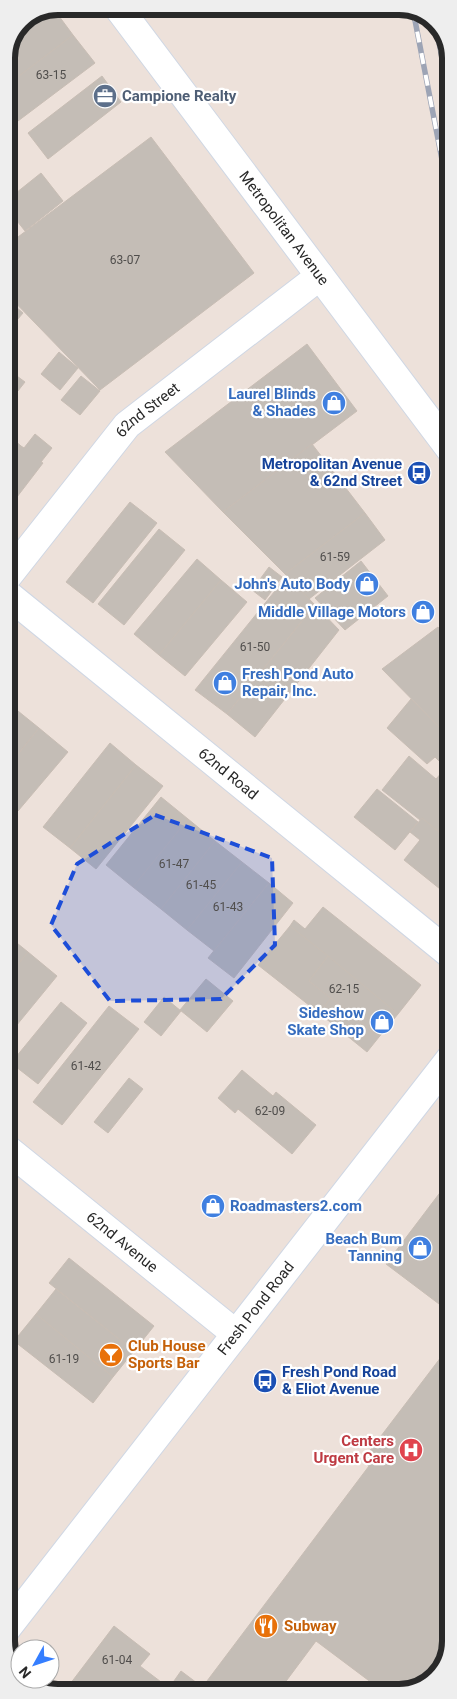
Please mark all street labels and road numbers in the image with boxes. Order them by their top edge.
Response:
street label: Metropolitan Avenue [235,168,333,289]
street label: 62nd Street [112,379,183,441]
street label: 62nd Road [195,744,262,803]
street label: 62nd Avenue [83,1208,161,1276]
street label: Fresh Pond Road [214,1258,298,1359]

